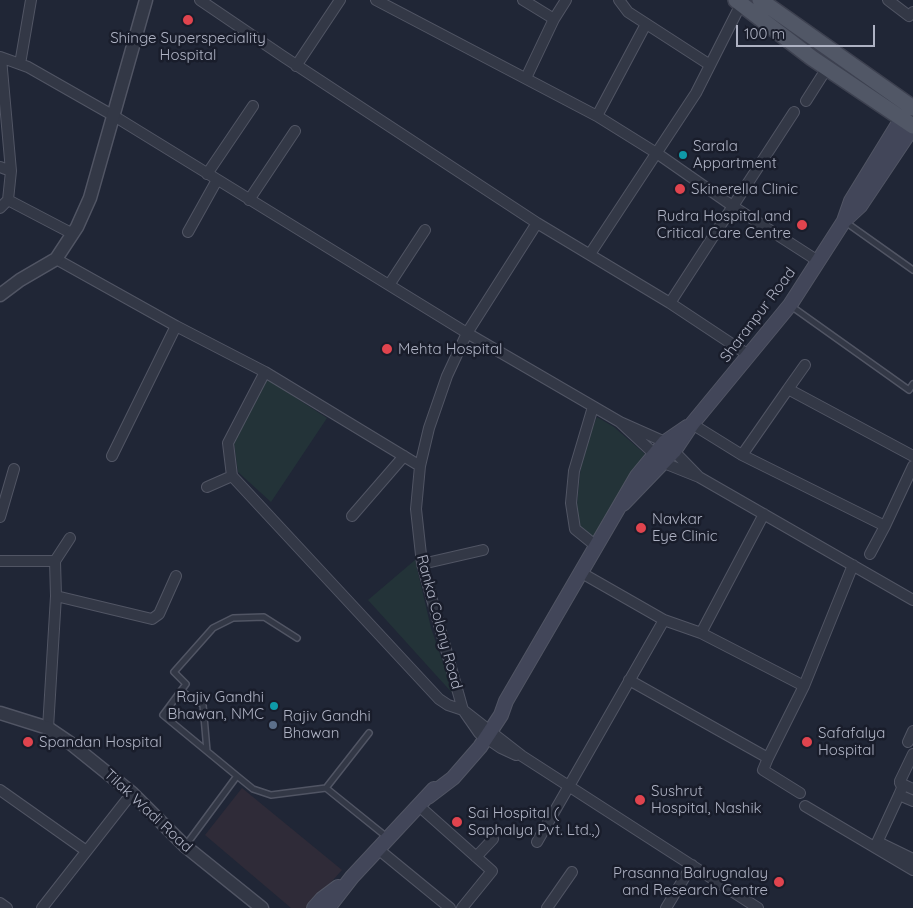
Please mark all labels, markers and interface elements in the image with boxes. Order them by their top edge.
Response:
marker: Shinge Superspeciality Hospital [181,13,195,27]
scale bar [738,15,877,47]
text: 100 m [744,24,785,43]
place label: Shinge Superspeciality Hospital [110,29,266,64]
place label: Sarala Appartment [693,137,777,172]
marker: Sarala Appartment [677,149,689,161]
place label: Skinerella Clinic [691,180,798,198]
marker: Skinerella Clinic [673,182,687,196]
place label: Rudra Hospital and Critical Care Centre [657,207,791,242]
marker: Rudra Hospital and Critical Care Centre [795,218,809,232]
street label: Sharanpur Road [716,264,800,366]
place label: Mehta Hospital [398,340,502,358]
marker: Mehta Hospital [380,342,394,356]
place label: Navkar Eye Clinic [652,510,717,545]
marker: Navkar Eye Clinic [634,521,648,535]
street label: Ranka Colony Road [412,553,466,691]
place label: Rajiv Gandhi Bhawan, NMC [168,688,264,723]
marker: Rajiv Gandhi Bhawan, NMC [268,700,280,712]
place label: Rajiv Gandhi Bhawan [283,707,371,742]
marker: Rajiv Gandhi Bhawan [267,719,279,731]
place label: Safafalya Hospital [818,724,885,759]
place label: Spandan Hospital [39,733,162,751]
marker: Spandan Hospital [21,735,35,749]
marker: Safafalya Hospital [800,735,814,749]
street label: Tilak Wadi Road [100,766,196,856]
place label: Sushrut Hospital, Nashik [651,782,762,817]
marker: Sushrut Hospital, Nashik [633,793,647,807]
place label: Sai Hospital ( Saphalya Pvt. Ltd.,) [468,804,600,839]
marker: Sai Hospital ( Saphalya Pvt. Ltd.,) [450,815,464,829]
place label: Prasanna Balrugnalay and Research Centre [613,864,768,899]
marker: Prasanna Balrugnalay and Research Centre [772,875,786,889]

